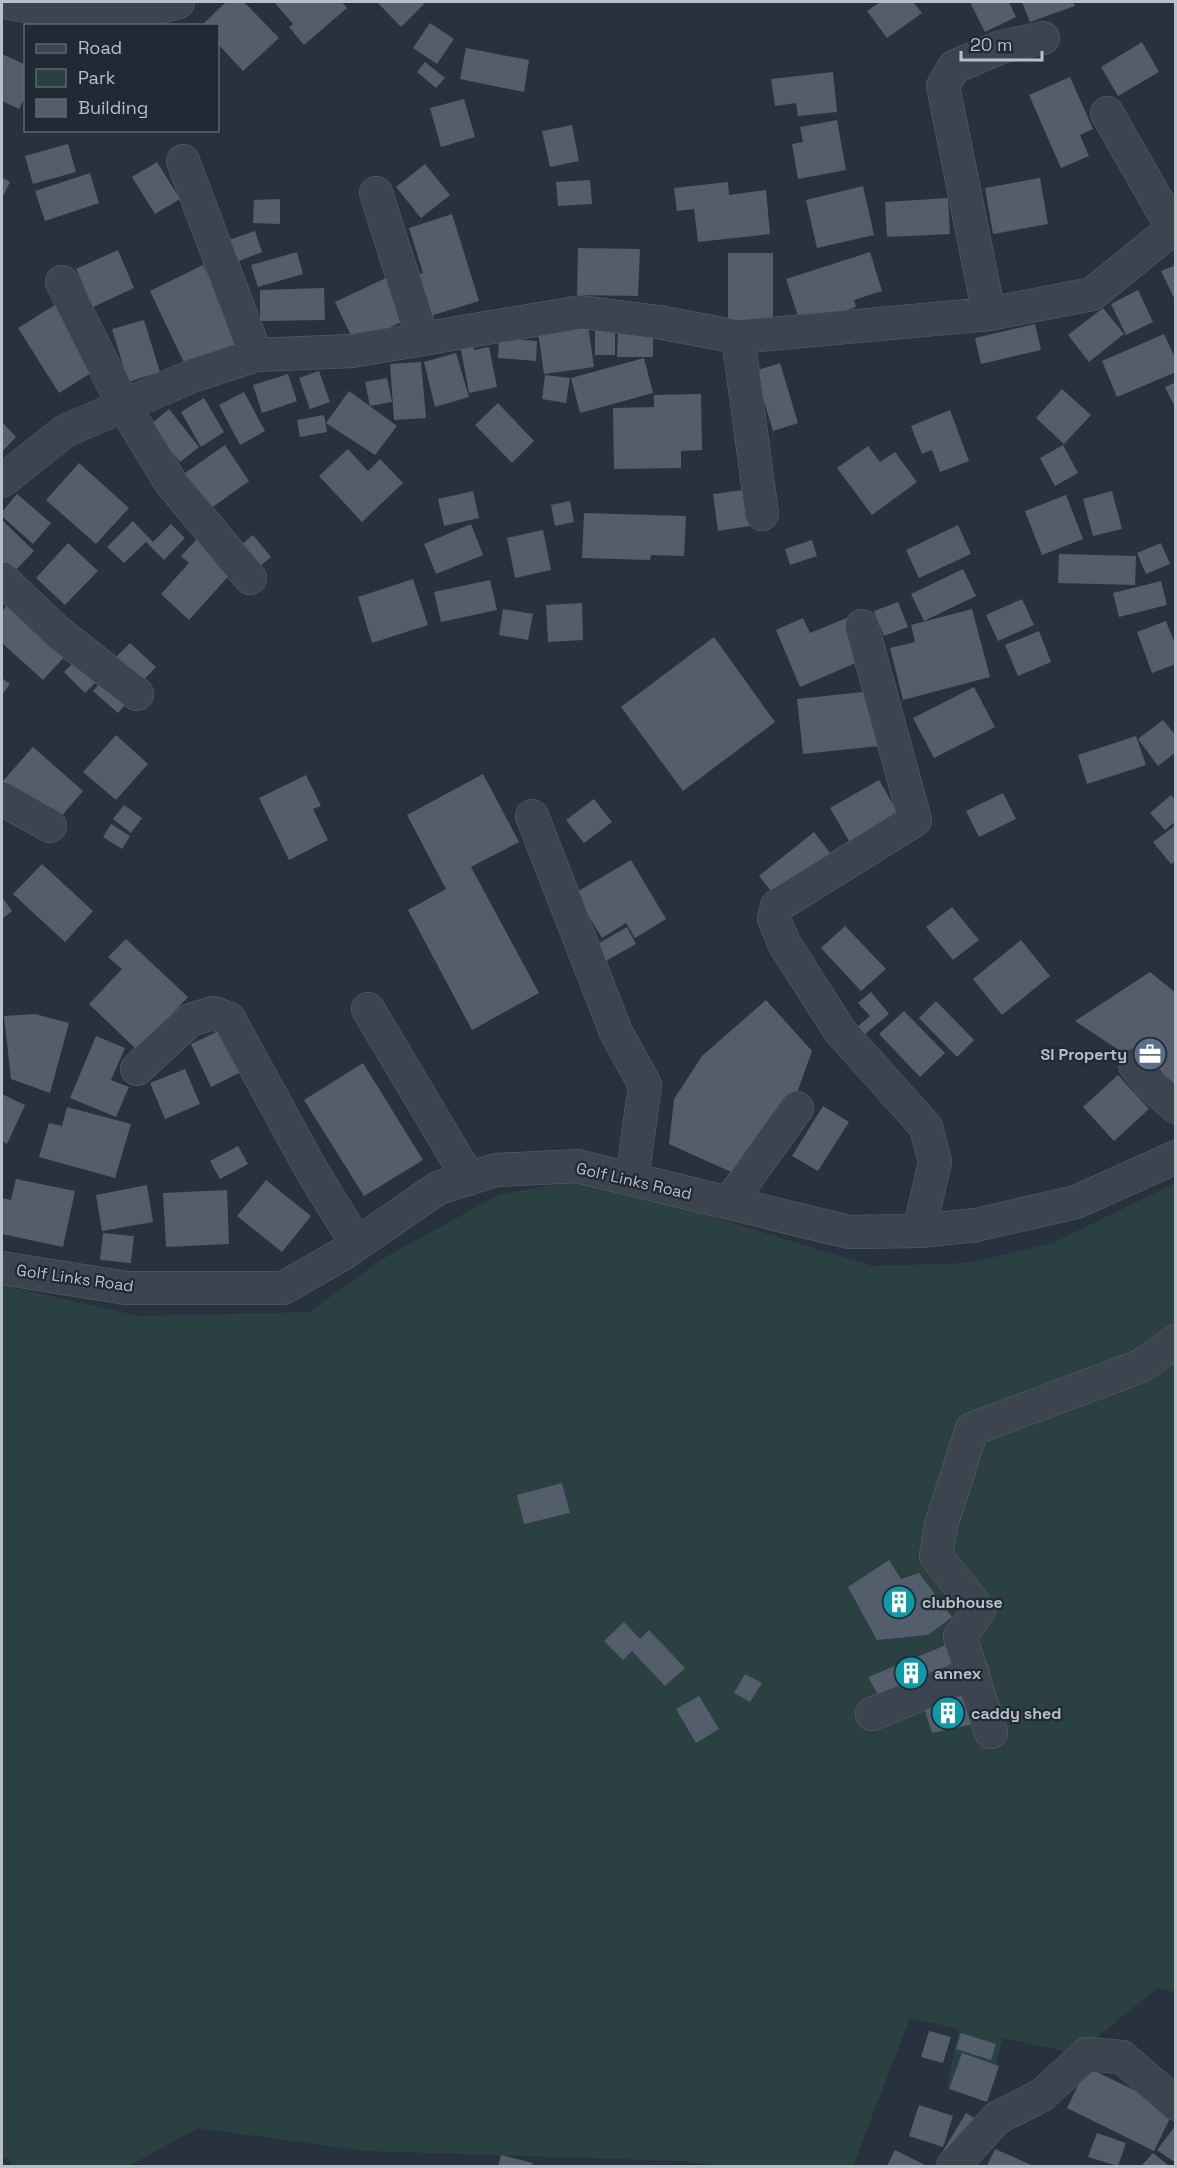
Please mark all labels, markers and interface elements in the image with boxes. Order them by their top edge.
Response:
legend [24,24,219,132]
scale bar [961,24,1042,62]
text: 20 m [970,33,1013,56]
text: Road [78,36,122,59]
text: Park [78,66,116,89]
text: Building [78,96,148,119]
office icon: SI Property [1132,1036,1168,1072]
place label: SI Property [1041,1044,1127,1065]
street label: Golf Links Road [574,1157,694,1205]
street label: Golf Links Road [15,1259,135,1297]
building icon: clubhouse [881,1584,917,1620]
place label: clubhouse [922,1592,1003,1613]
building icon: annex [893,1655,929,1691]
place label: annex [934,1663,982,1684]
building icon: caddy shed [930,1695,966,1731]
place label: caddy shed [971,1703,1061,1724]

